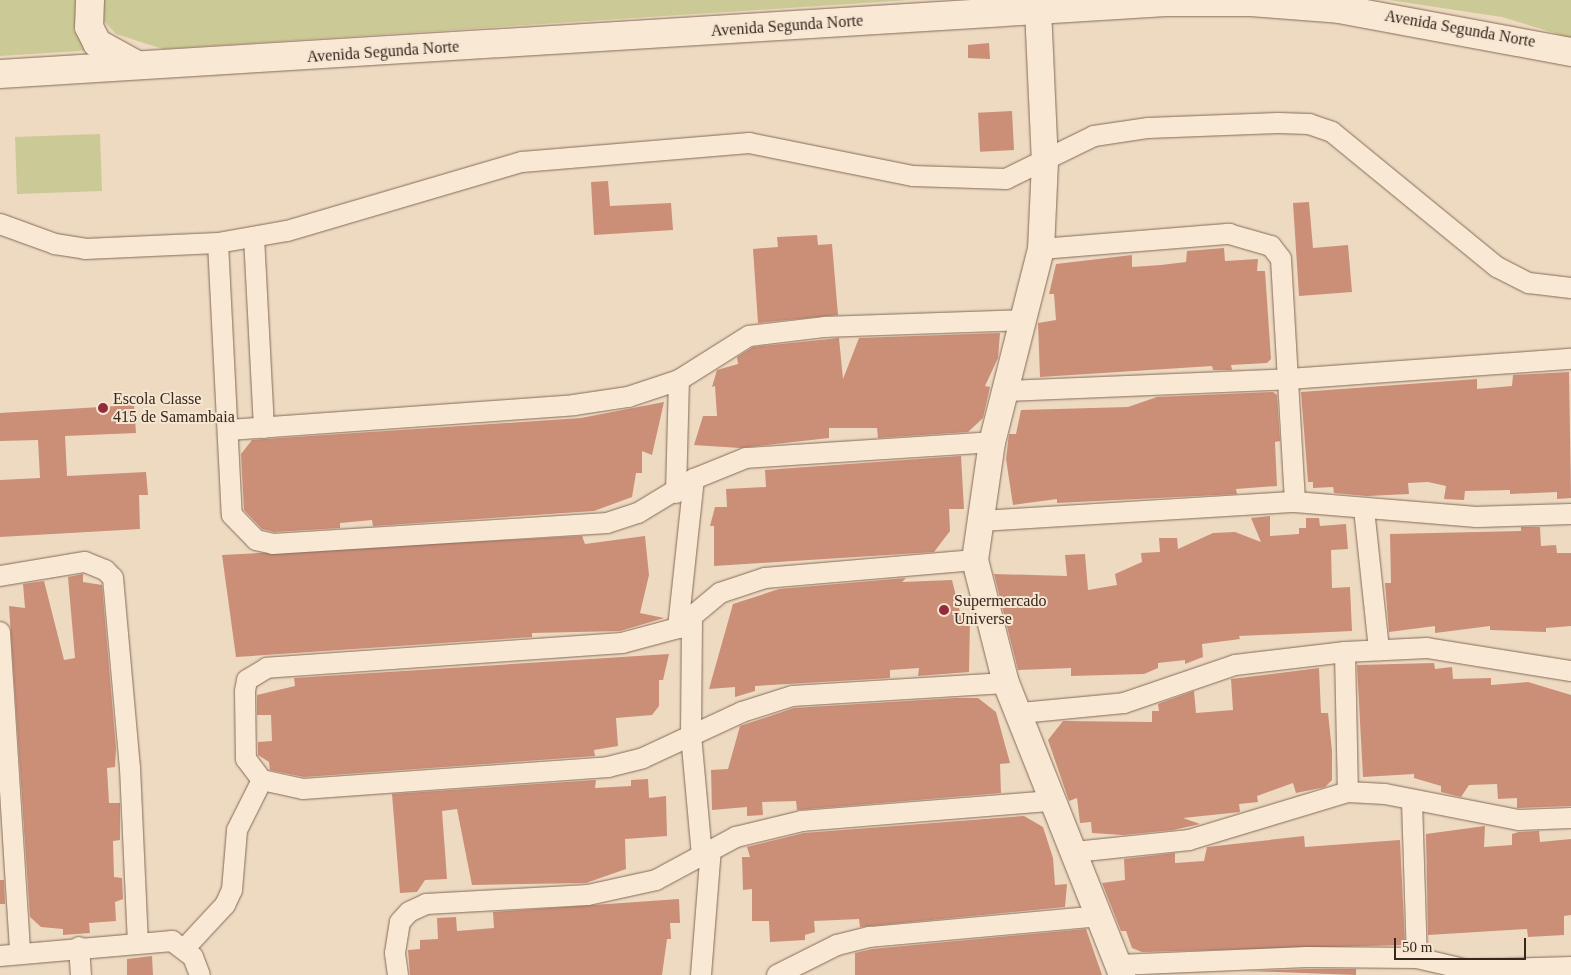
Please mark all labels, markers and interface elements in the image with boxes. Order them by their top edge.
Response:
street label: Avenida Segunda Norte [1383,6,1537,52]
street label: Avenida Segunda Norte [710,11,864,41]
street label: Avenida Segunda Norte [306,37,460,67]
place label: Escola Classe 415 de Samambaia [113,389,235,427]
marker: Escola Classe 415 de Samambaia [97,402,109,414]
place label: Supermercado Universe [954,591,1046,629]
marker: Supermercado Universe [938,604,950,616]
scale bar [1396,928,1528,960]
text: 50 m [1402,939,1432,955]

